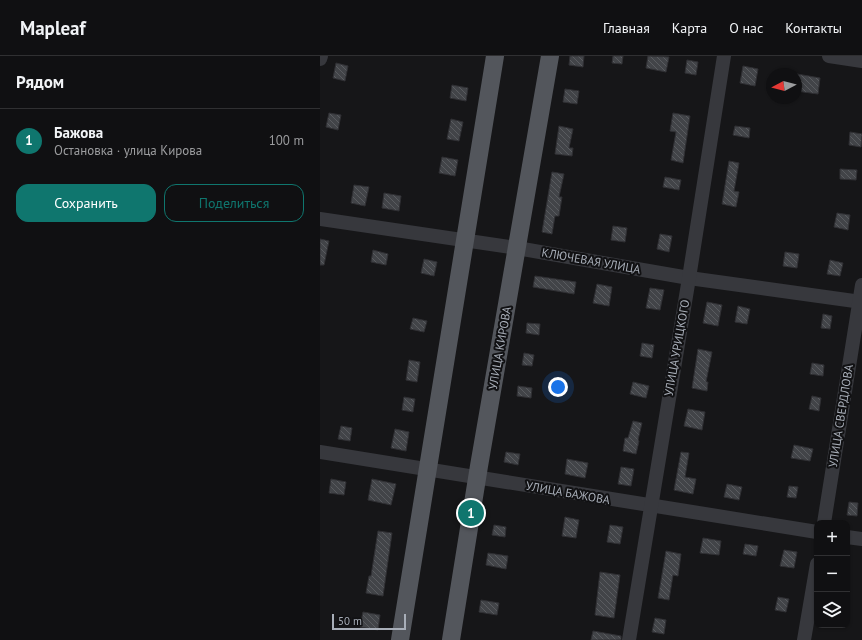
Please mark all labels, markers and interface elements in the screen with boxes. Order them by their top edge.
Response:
text: Mapleaf [20,16,86,40]
text: Главная [603,19,650,37]
text: Карта [672,19,707,37]
text: О нас [729,19,763,37]
text: Контакты [785,19,842,37]
north arrow [766,68,802,104]
text: Рядом [16,71,64,93]
text: Бажова [54,123,103,142]
text: 1 [25,132,33,149]
text: 100 m [269,132,304,149]
text: Остановка · улица Кирова [54,142,202,159]
button: Сохранить [16,184,156,222]
button: Поделиться [164,184,304,222]
street label: КЛЮЧЕВАЯ УЛИЦА [540,244,642,277]
street label: УЛИЦА УРИЦКОГО [661,298,692,397]
street label: УЛИЦА КИРОВА [485,305,514,391]
street label: УЛИЦА СВЕРДЛОВА [825,363,856,469]
your location [548,377,568,397]
street label: УЛИЦА БАЖОВА [525,478,611,507]
pin: 1 [458,498,484,528]
map controls [814,520,850,628]
button: + [814,520,850,556]
button: − [814,556,850,592]
button: layers [814,592,850,628]
scale bar [332,612,406,631]
text: 50 m [338,614,362,628]

